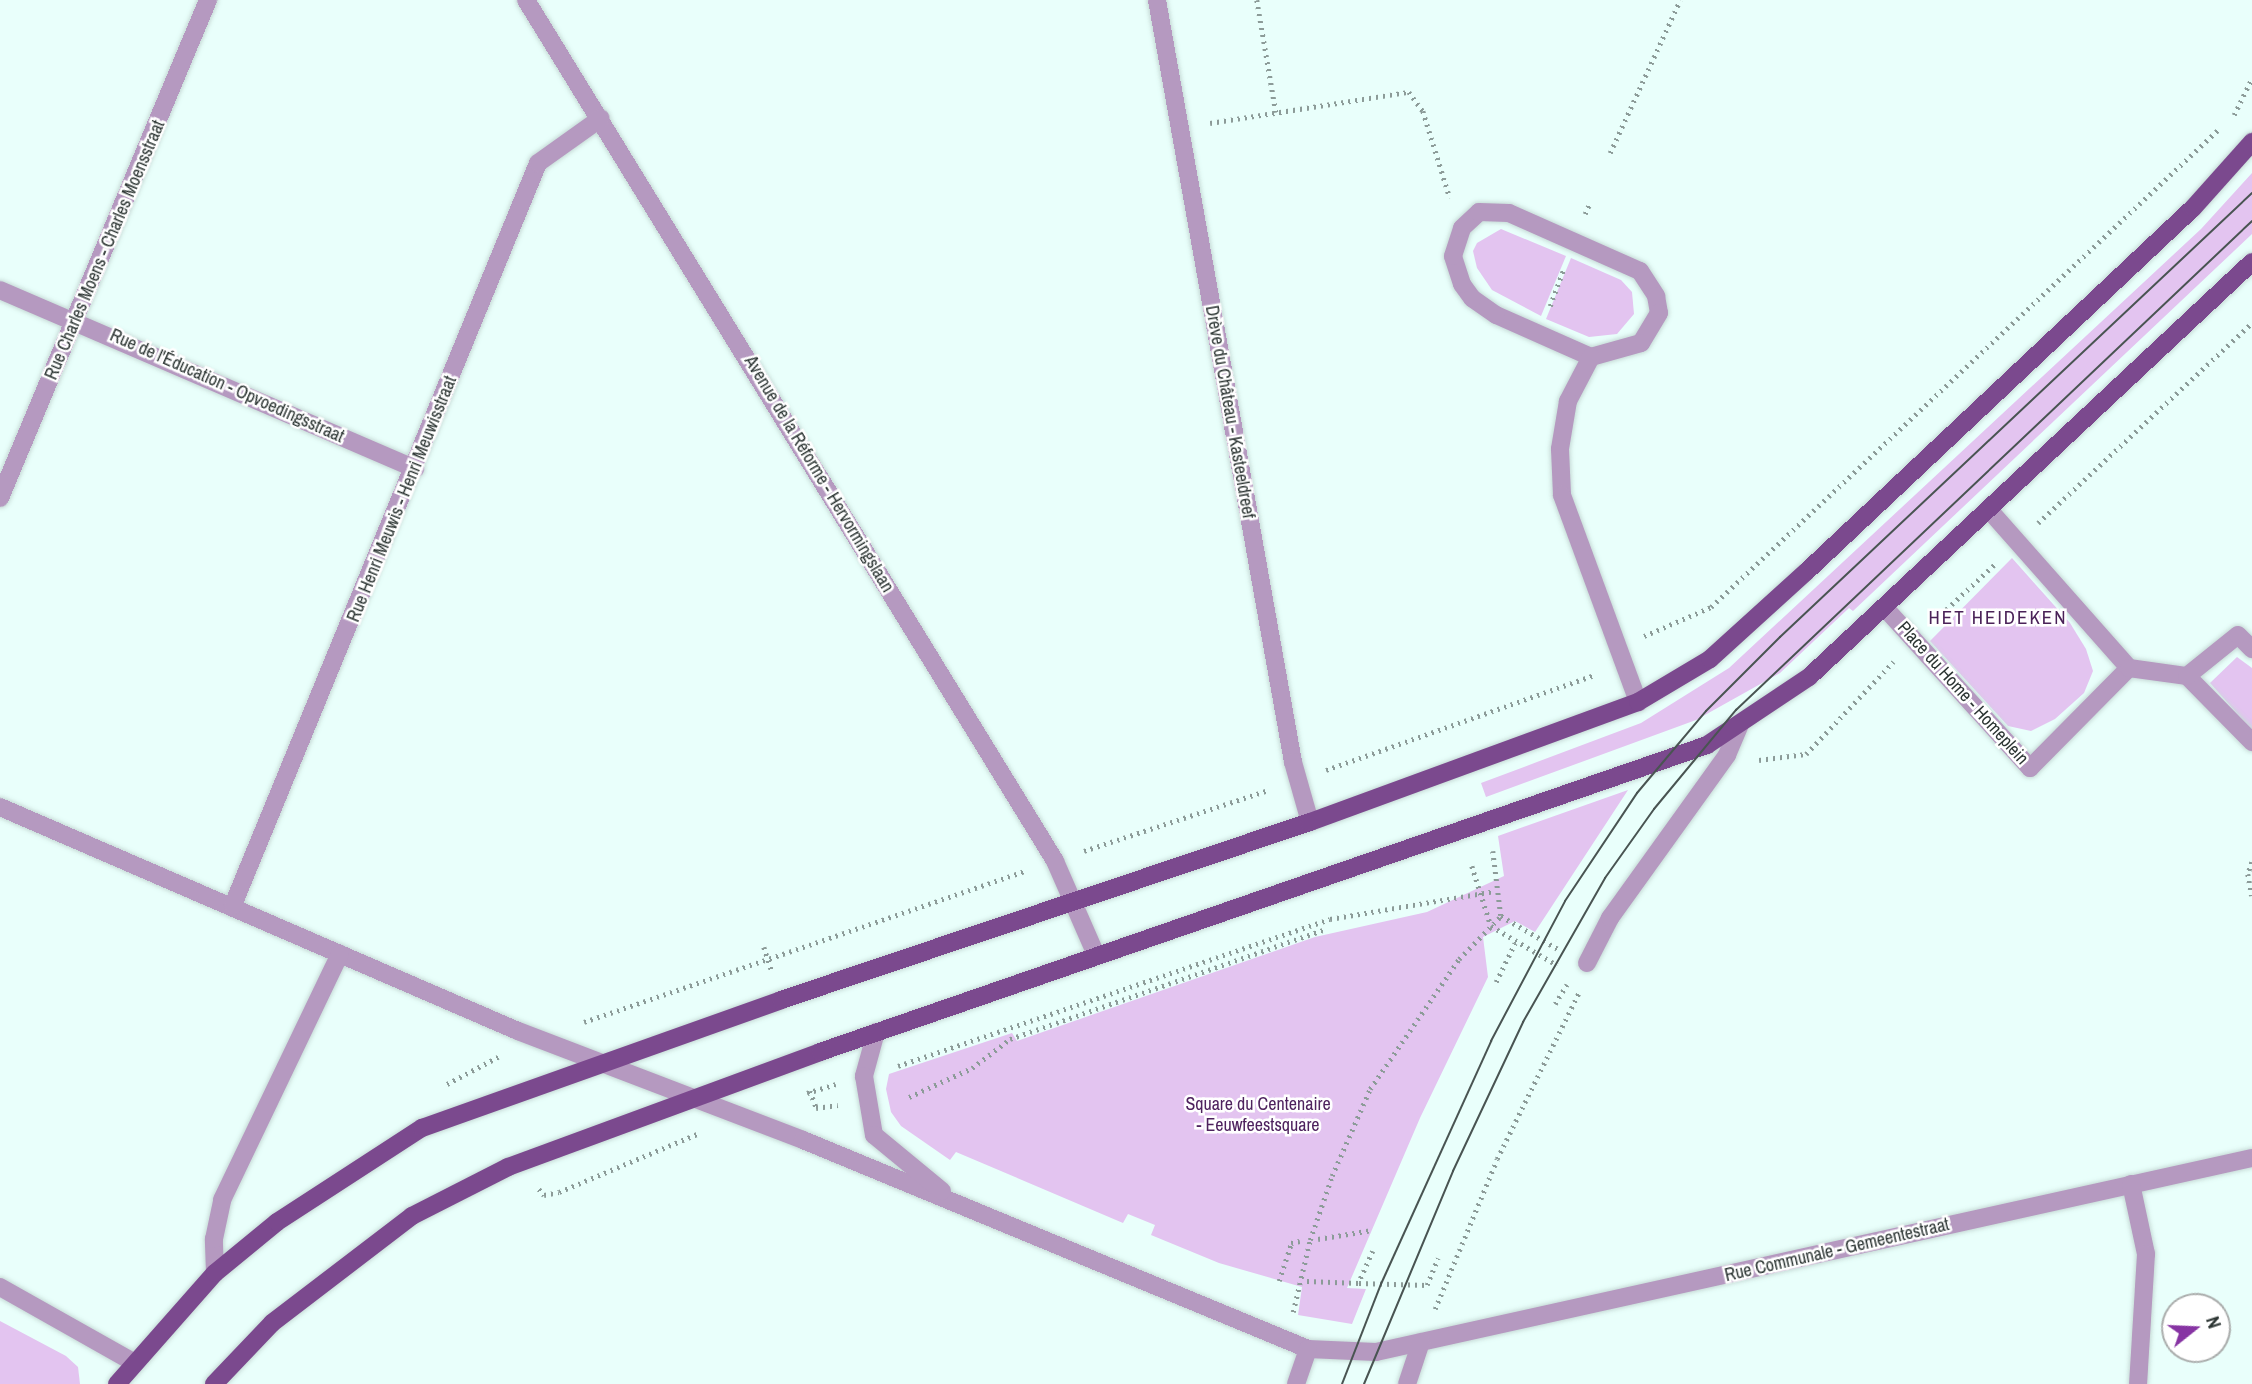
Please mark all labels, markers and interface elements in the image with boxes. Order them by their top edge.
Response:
street label: Rue Charles Moens - Charles Moensstraat [40,117,170,383]
street label: Drève du Château - Kasteeldreef [1201,304,1259,520]
street label: Rue de l'Éducation - Opvoedingsstraat [107,324,347,448]
street label: Avenue de la Réforme - Hervormingslaan [740,352,898,596]
street label: Rue Henri Meuwis - Henri Meuwisstraat [343,373,461,625]
district label: HET HEIDEKEN [1930,607,2066,629]
street label: Place du Home - Homeplein [1893,617,2033,769]
park label: Square du Centenaire - Eeuwfeestsquare [1185,1094,1331,1136]
street label: Rue Communale - Gemeentestraat [1723,1214,1951,1286]
north arrow [2161,1293,2231,1363]
text: N [2200,1313,2228,1331]

